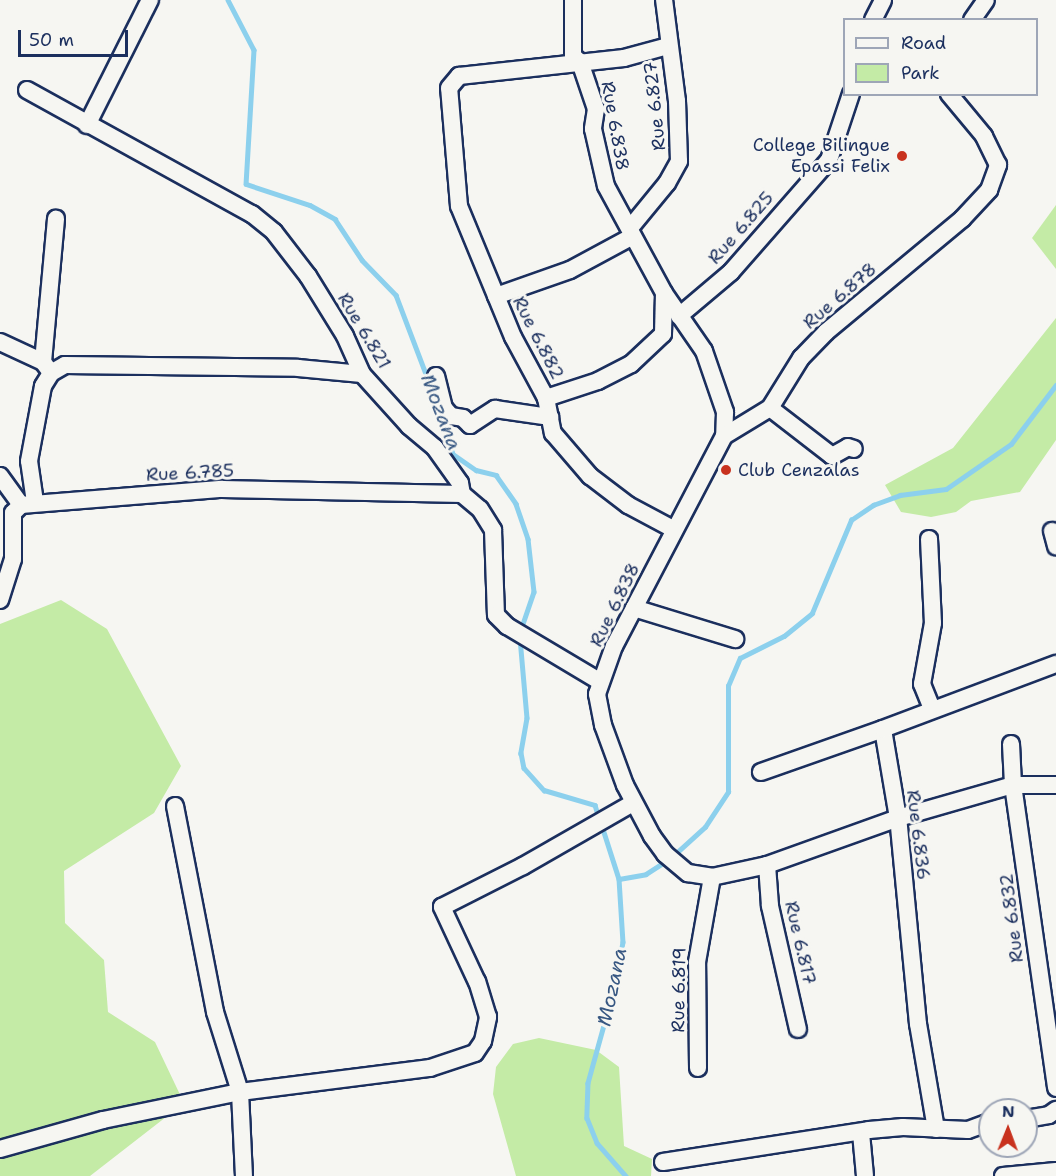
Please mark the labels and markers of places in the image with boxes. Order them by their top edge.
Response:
place label: College Bilingue Epassi Felix [753,135,890,178]
marker: College Bilingue Epassi Felix [895,149,909,163]
place label: Club Cenzalas [738,459,860,481]
marker: Club Cenzalas [719,463,733,477]

